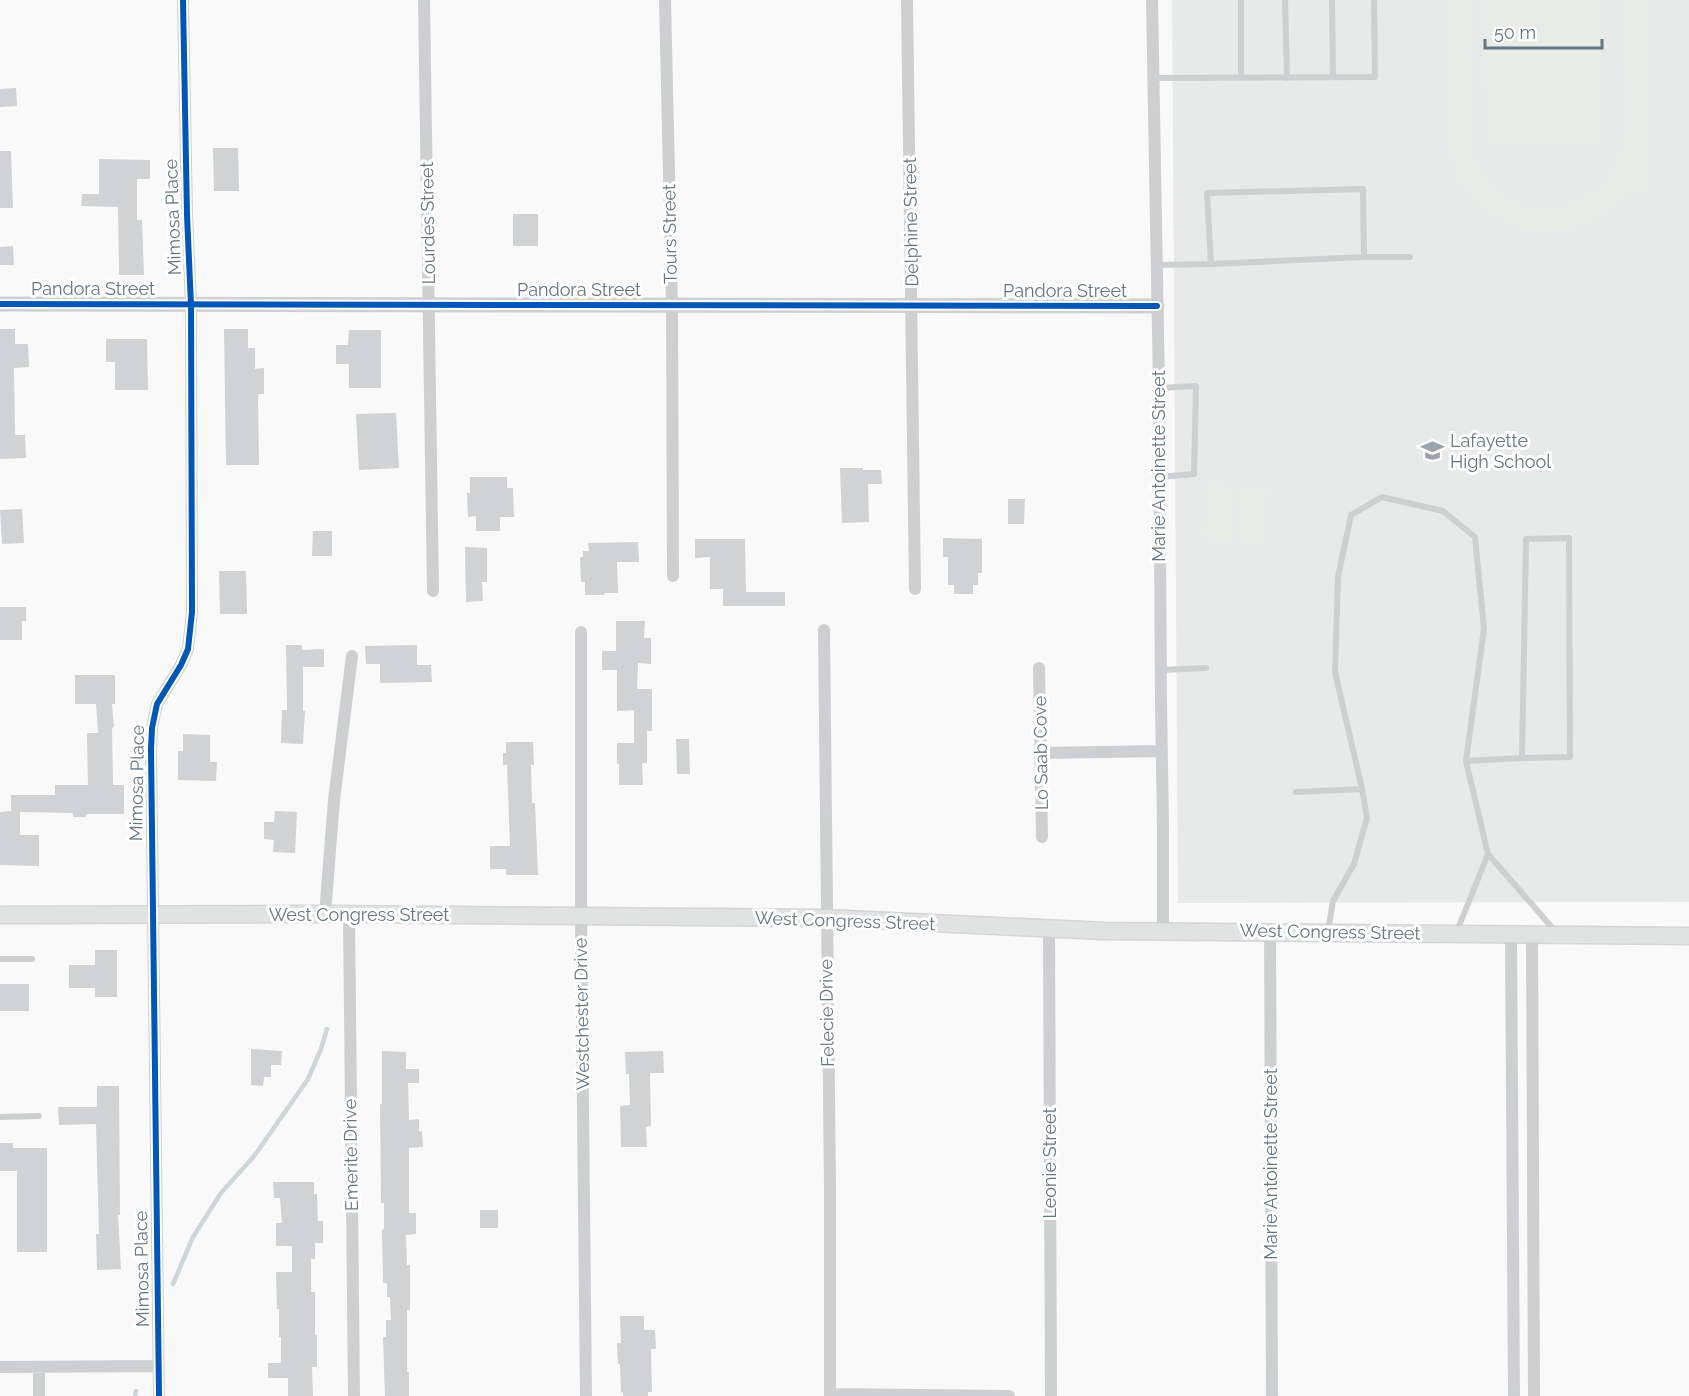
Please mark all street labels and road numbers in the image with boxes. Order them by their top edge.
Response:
street label: Delphine Street [899,157,922,287]
street label: Mimosa Place [160,158,185,276]
street label: Lourdes Street [416,161,439,285]
street label: Tours Street [658,184,681,284]
street label: Pandora Street [31,278,155,299]
street label: Pandora Street [517,279,641,300]
street label: Pandora Street [1003,280,1127,301]
street label: Marie Antoinette Street [1148,370,1169,562]
street label: Lo Saab Cove [1029,695,1052,810]
street label: Mimosa Place [125,724,148,841]
street label: West Congress Street [269,904,449,925]
street label: West Congress Street [754,907,936,934]
street label: West Congress Street [1240,919,1421,944]
street label: Westchester Drive [570,937,593,1090]
street label: Felecie Drive [815,958,838,1067]
street label: Marie Antoinette Street [1260,1068,1281,1260]
street label: Emerite Drive [339,1098,362,1211]
street label: Leonie Street [1039,1107,1060,1219]
street label: Mimosa Place [130,1210,153,1327]

